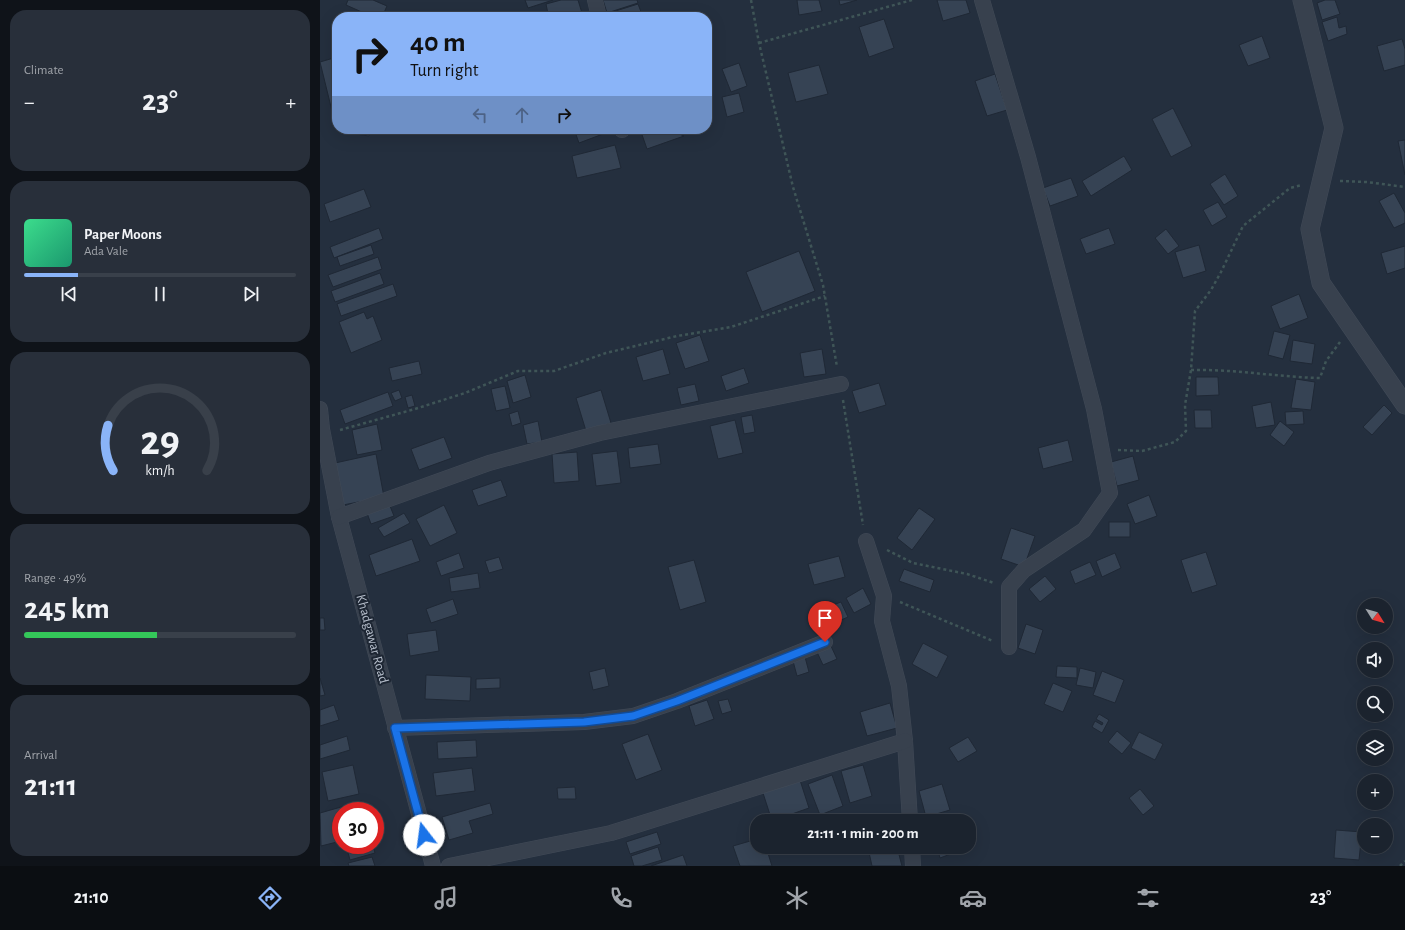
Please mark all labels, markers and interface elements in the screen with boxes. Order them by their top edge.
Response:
icon: right [344,28,396,80]
text: 40 m [410,29,466,57]
text: Turn right [410,62,479,80]
text: Climate [24,64,63,77]
text: 23° [142,86,178,116]
text: − [24,91,35,113]
text: + [285,91,296,113]
icon: left [469,104,491,126]
icon: ahead [511,104,533,126]
icon: right [553,104,575,126]
text: Paper Moons [84,227,162,242]
text: Ada Vale [84,245,128,258]
icon: previous [58,283,80,305]
icon: pause [149,283,171,305]
icon: next [240,283,262,305]
text: 29 [140,421,180,462]
text: km/h [145,464,175,478]
text: Range · 49% [24,572,86,585]
street label: Khadgawar Road [353,593,391,685]
text: 245 km [24,594,110,624]
north arrow [1357,598,1393,634]
map controls [1357,598,1393,854]
pin [808,601,842,642]
icon: arrive [814,607,836,629]
button: sound [1357,642,1393,678]
button: search [1357,686,1393,722]
button: layers [1357,730,1393,766]
text: Arrival [24,749,57,762]
text: 21:11 [24,771,77,801]
button: + [1357,774,1393,810]
speed limit sign: 30 [332,802,384,854]
position arrow [403,814,445,856]
button: − [1357,818,1393,854]
text: 21:11 · 1 min · 200 m [807,826,919,841]
icon: directions [256,884,284,912]
icon: music [432,884,460,912]
icon: phone [607,884,635,912]
icon: climate [783,884,811,912]
icon: car [959,884,987,912]
icon: filters [1134,884,1162,912]
text: 21:10 [74,889,109,907]
text: 23° [1310,889,1331,907]

